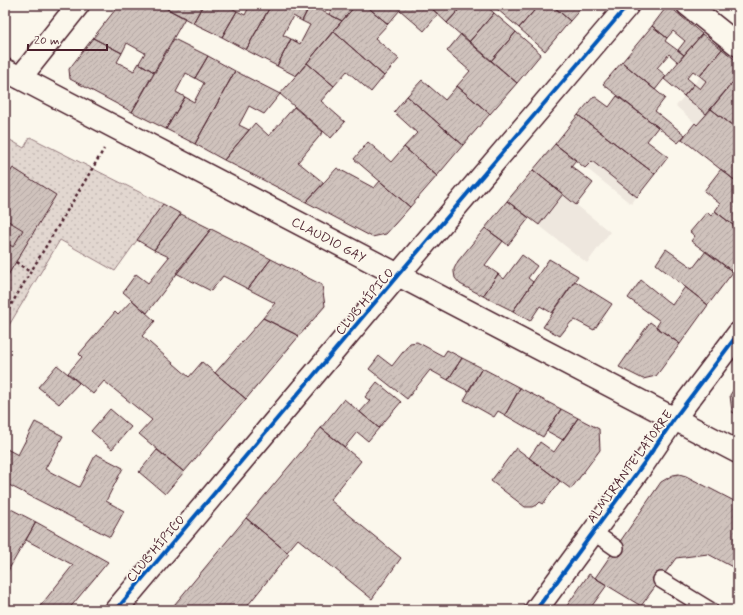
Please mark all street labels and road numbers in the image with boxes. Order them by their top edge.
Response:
street label: CLAUDIO GAY [288,214,369,267]
street label: CLUB HÍPICO [331,264,398,339]
street label: ALMIRANTE LATORRE [583,407,677,527]
street label: CLUB HÍPICO [122,511,189,586]

